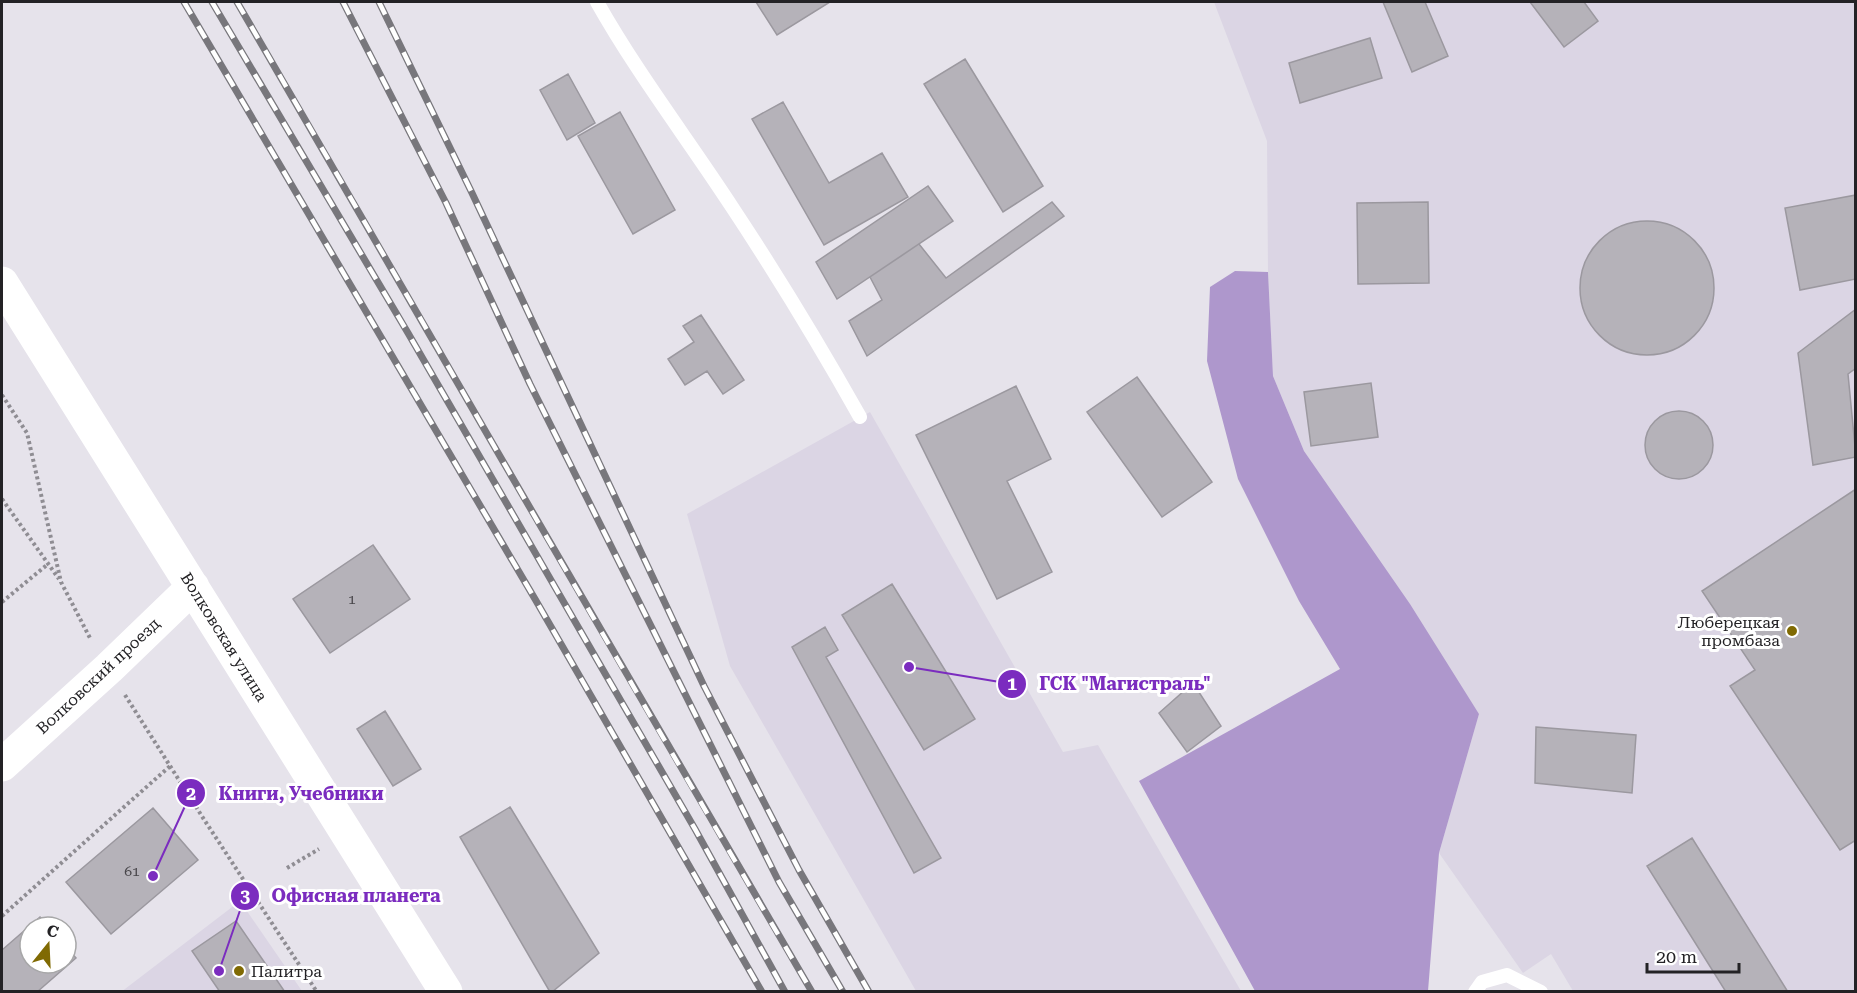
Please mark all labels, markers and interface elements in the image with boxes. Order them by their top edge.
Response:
street label: Волковская улица [177,569,272,705]
house number: 1 [348,591,356,607]
place label: Люберецкая промбаза [1678,613,1780,650]
street label: Волковский проезд [32,614,164,738]
marker: Люберецкая промбаза [1785,624,1799,638]
callout: ГСК "Магистраль" [997,666,1222,702]
text: 1 [1007,673,1017,694]
text: ГСК "Магистраль" [1039,673,1211,694]
callout: Книги, Учебники [176,775,395,811]
text: 2 [186,783,196,804]
text: Книги, Учебники [218,783,384,804]
house number: 61 [124,863,140,879]
callout: Офисная планета [230,878,453,914]
text: 3 [240,885,250,906]
text: Офисная планета [271,885,441,906]
north arrow [18,915,78,975]
text: С [44,920,61,942]
scale bar [1647,936,1738,974]
text: 20 m [1656,946,1697,967]
place label: Палитра [251,962,322,981]
marker: Палитра [232,964,246,978]

